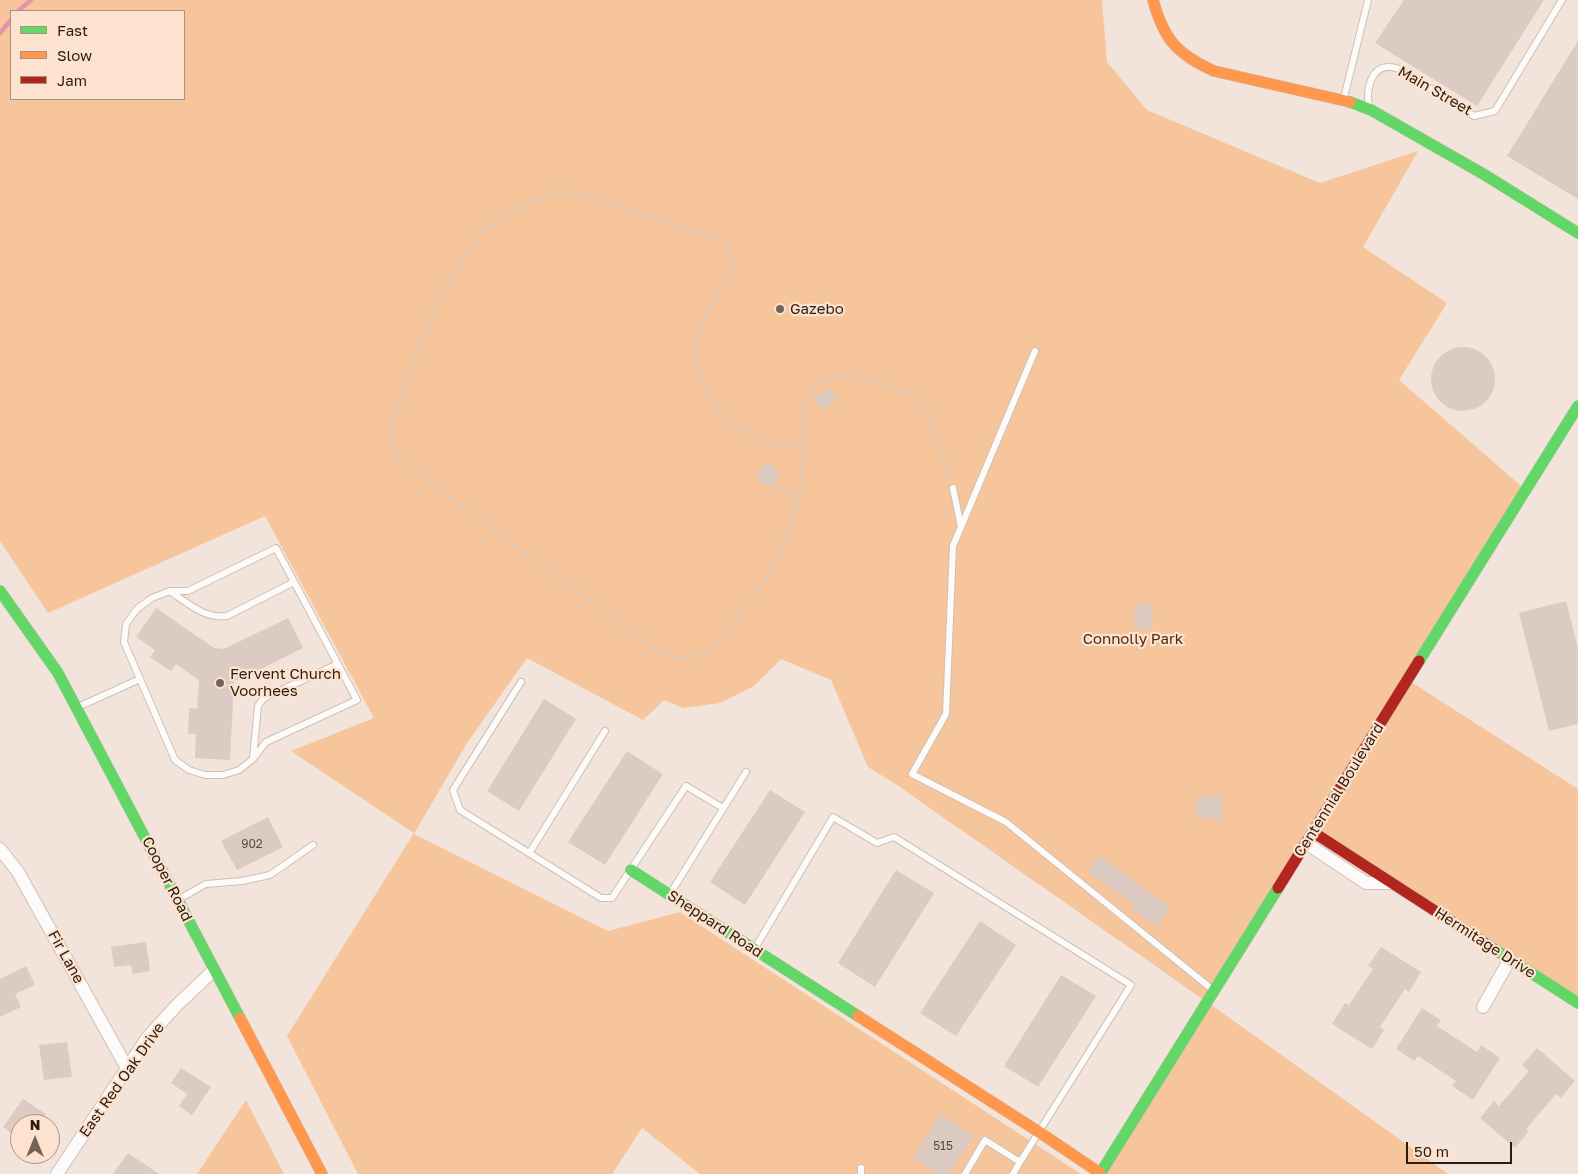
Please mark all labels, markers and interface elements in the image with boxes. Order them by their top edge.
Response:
legend [10,10,185,100]
text: Fast [57,21,88,39]
text: Slow [57,46,92,64]
street label: Main Street [1395,63,1475,119]
text: Jam [57,71,87,89]
place label: Gazebo [790,300,844,318]
marker: Gazebo [774,303,786,315]
park label: Connolly Park [1083,630,1183,648]
place label: Fervent Church Voorhees [230,665,341,700]
marker: Fervent Church Voorhees [214,677,226,689]
street label: Centennial Boulevard [1290,720,1388,860]
street label: Cooper Road [138,834,196,924]
house number: 902 [241,837,263,851]
street label: Sheppard Road [664,887,766,961]
street label: Hermitage Drive [1431,904,1539,982]
street label: Fir Lane [44,927,88,987]
street label: East Red Oak Drive [76,1019,168,1141]
north arrow [10,1114,60,1164]
text: N [30,1116,40,1133]
scale bar [1408,1132,1514,1164]
house number: 515 [933,1139,953,1153]
text: 50 m [1414,1142,1449,1160]

